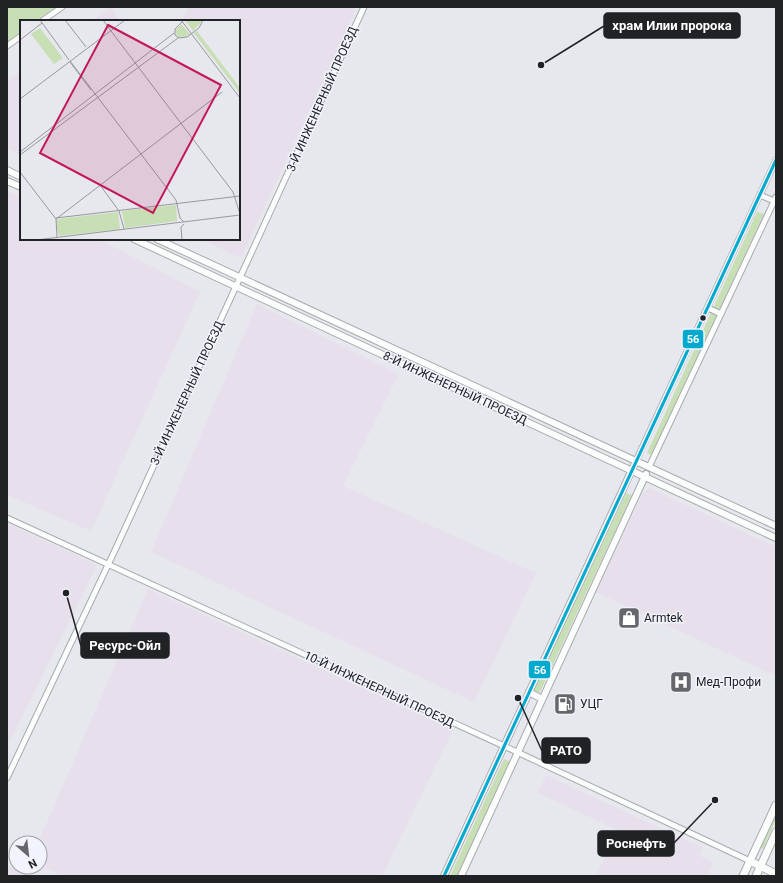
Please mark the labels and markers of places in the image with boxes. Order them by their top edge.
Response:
callout: храм Илии пророка [604,13,740,38]
unlabelled marker [698,313,708,323]
shop icon: Armtek [616,605,642,631]
place label: Armtek [644,611,684,625]
callout: Ресурс-Ойл [81,633,169,658]
hospital icon: Мед-Профи [668,669,694,695]
place label: Мед-Профи [696,675,761,689]
fuel station icon: УЦГ [552,691,578,717]
place label: УЦГ [580,697,603,711]
callout: РАТО [542,738,590,763]
callout: Роснефть [598,831,674,856]

